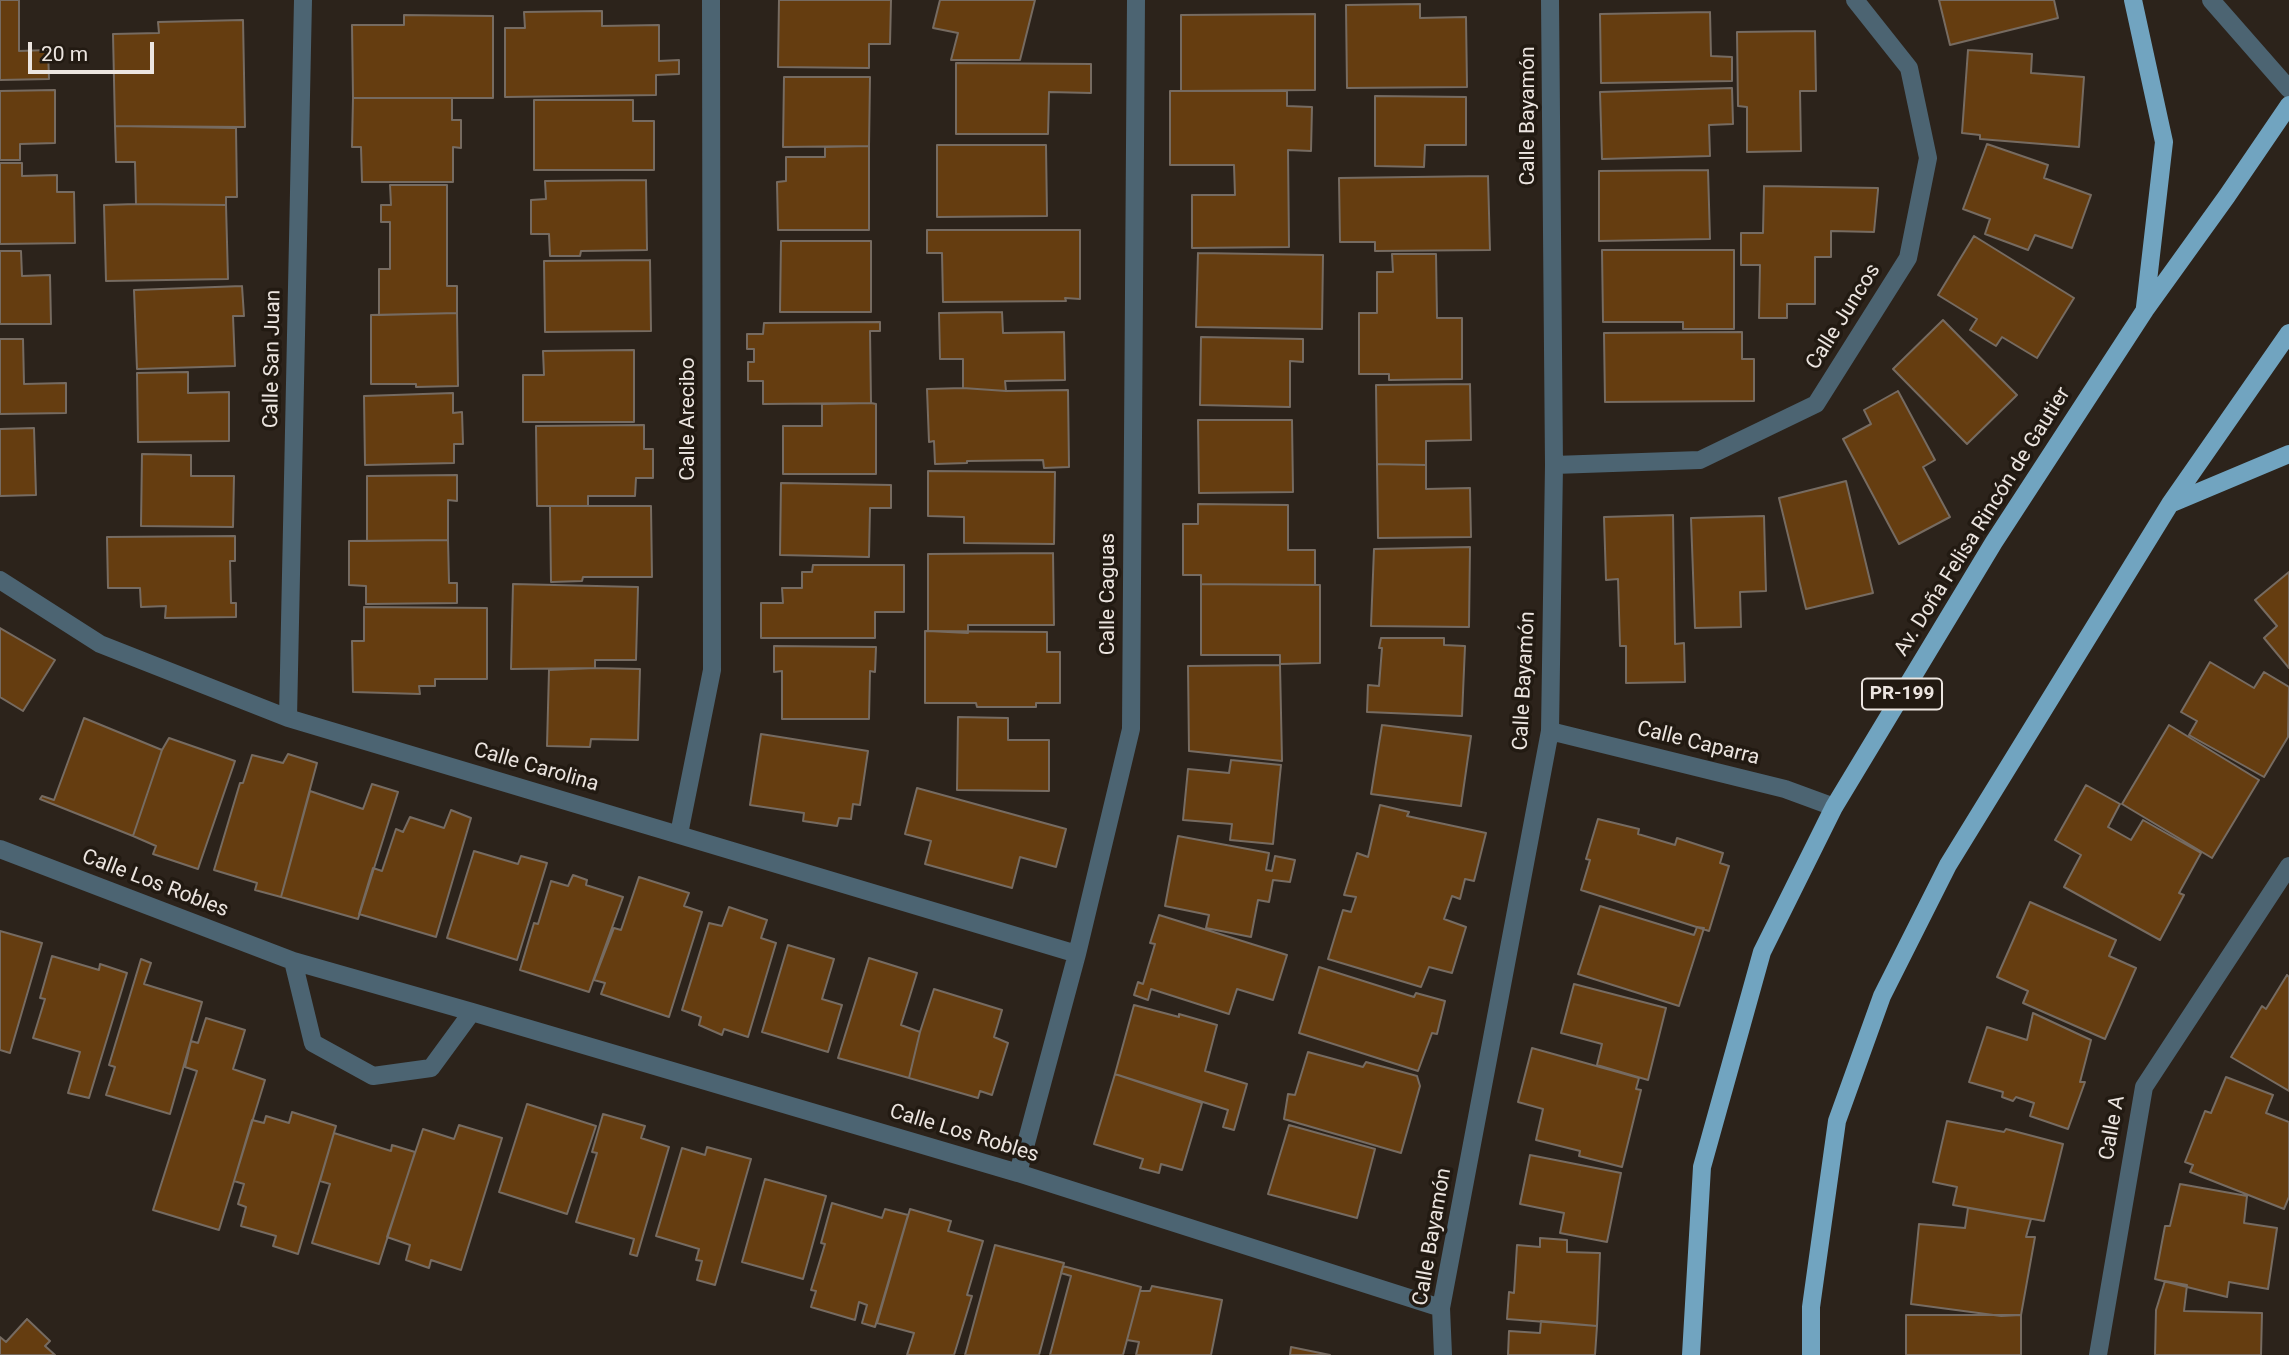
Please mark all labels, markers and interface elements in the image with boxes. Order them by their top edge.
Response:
scale bar [32,28,158,72]
text: 20 m [41,42,88,66]
street label: Calle Bayamón [1516,46,1542,186]
street label: Calle Juncos [1801,259,1887,375]
street label: Calle San Juan [259,290,287,428]
street label: Calle Arecibo [676,357,702,481]
street label: Av. Doña Felisa Rincón de Gautier [1890,383,2076,661]
street label: Calle Caguas [1096,533,1122,655]
street label: Calle Bayamón [1509,611,1541,751]
road number: PR-199 [1862,678,1942,709]
street label: Calle Caparra [1634,717,1762,771]
street label: Calle Carolina [471,738,601,798]
street label: Calle Los Robles [78,845,232,923]
street label: Calle A [2095,1094,2131,1162]
street label: Calle Los Robles [886,1099,1042,1169]
street label: Calle Bayamón [1409,1166,1457,1308]

